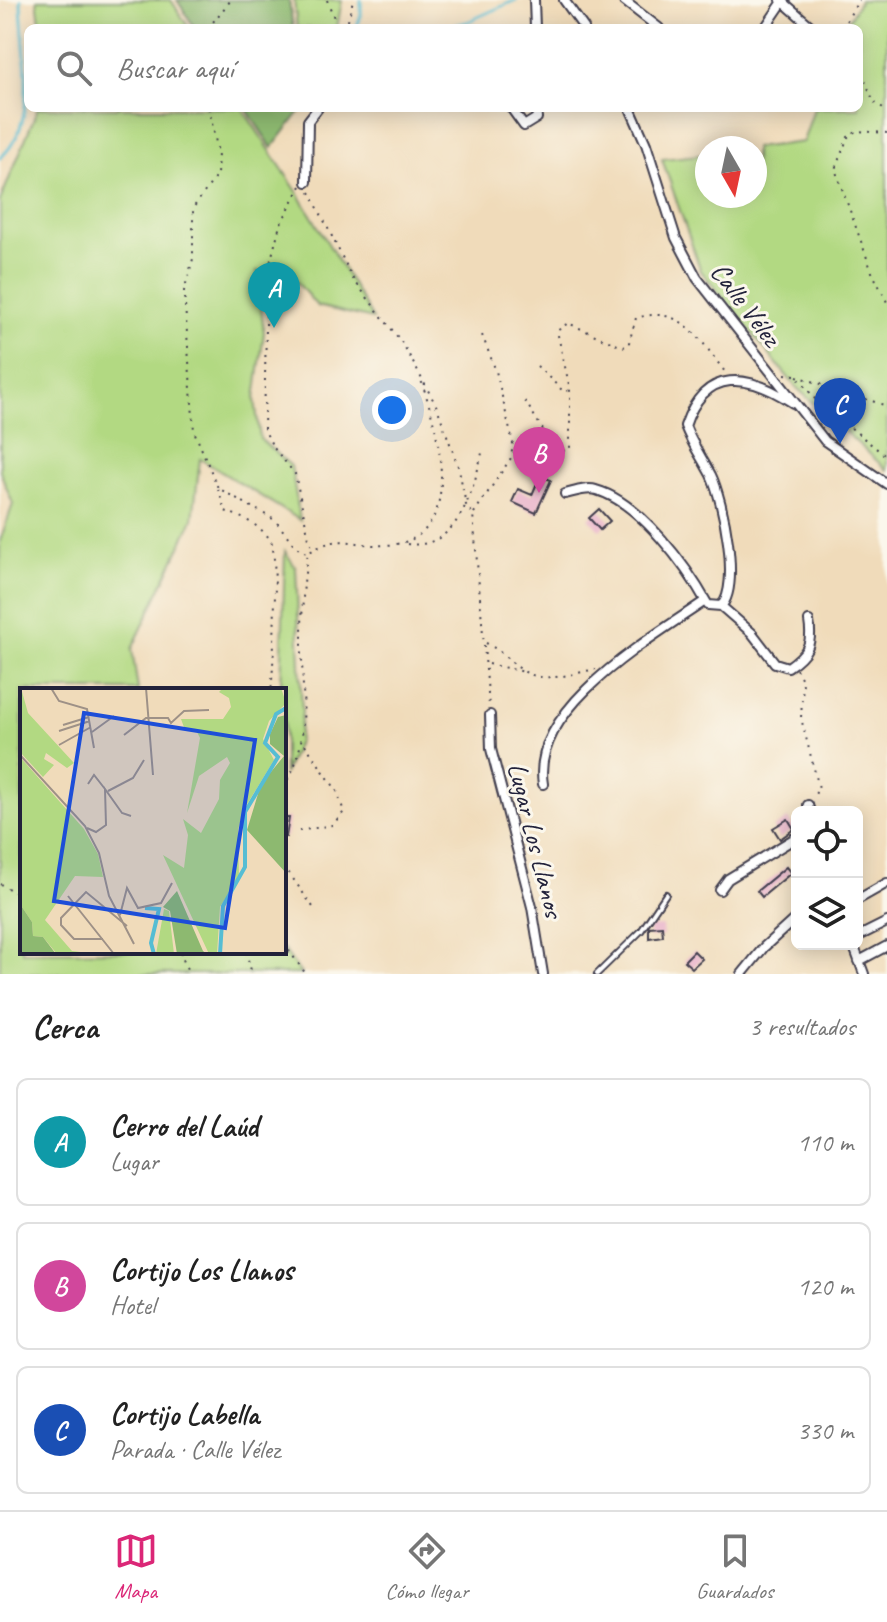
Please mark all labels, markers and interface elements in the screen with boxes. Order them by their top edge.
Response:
search box [24,24,863,112]
icon: search [52,46,96,90]
text: Buscar aquí [116,49,234,87]
north arrow [695,136,767,208]
street label: Calle Vélez [703,255,790,355]
pin: A [248,262,300,328]
pin: C [814,378,866,444]
your location [372,390,412,430]
pin: B [513,427,565,493]
inset map [20,688,286,954]
street label: Lugar Los Llanos [500,759,573,923]
map controls [791,806,863,950]
button: locate [791,806,863,878]
button: layers [791,878,863,950]
text: Cerca [32,1005,98,1048]
text: 3 resultados [749,1010,855,1043]
text: Cerro del Laúd [110,1107,258,1145]
text: A [53,1126,67,1159]
text: 110 m [797,1126,853,1159]
text: Lugar [110,1145,159,1178]
text: Cortijo Los Llanos [110,1251,293,1289]
text: B [53,1270,67,1303]
text: 120 m [797,1270,853,1303]
text: Hotel [110,1289,155,1322]
text: Cortijo Labella [110,1395,259,1433]
text: C [54,1414,66,1447]
text: 330 m [797,1414,853,1447]
text: Parada · Calle Vélez [110,1433,280,1466]
tab: Mapa [114,1529,158,1605]
tab: Cómo llegar [385,1529,469,1605]
tab: Guardados [696,1529,773,1605]

